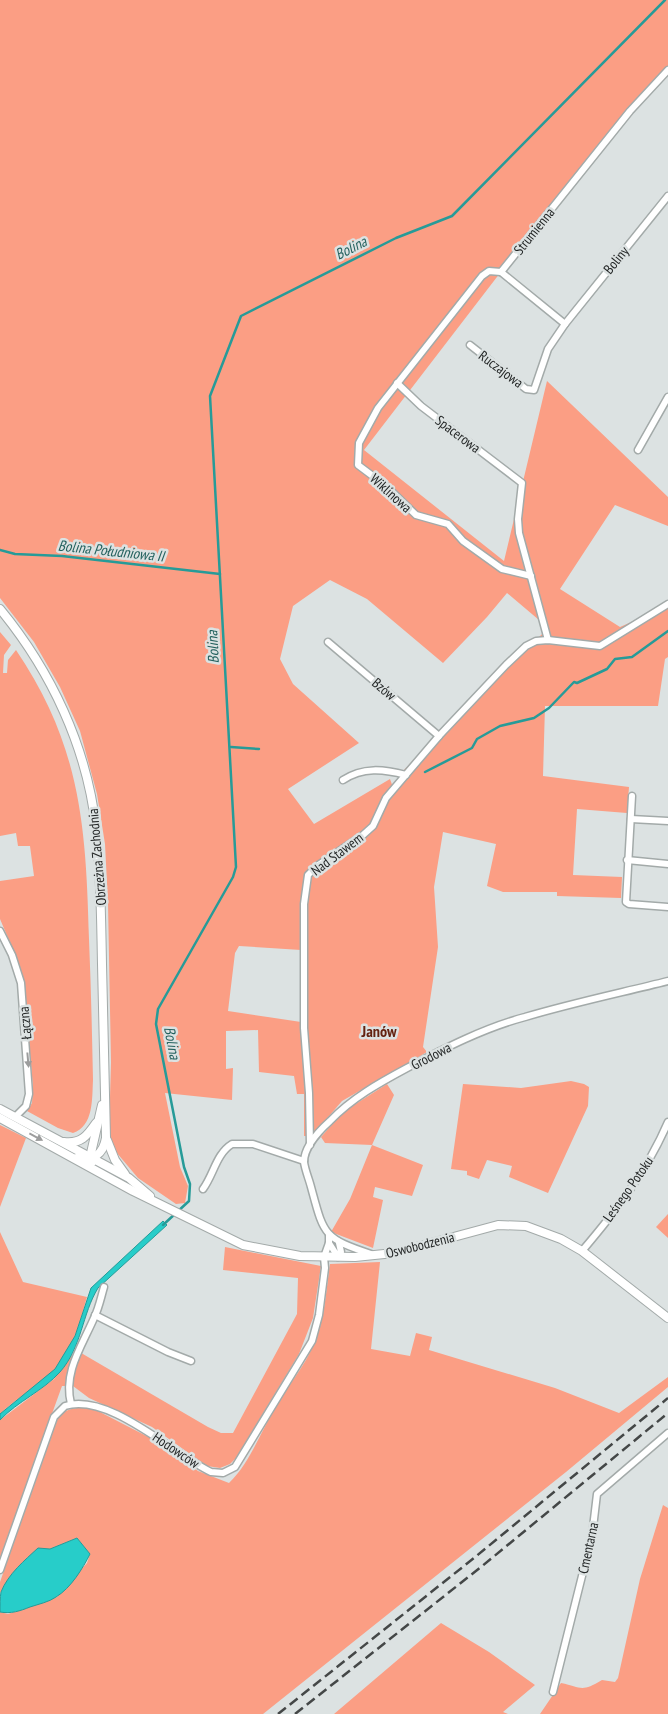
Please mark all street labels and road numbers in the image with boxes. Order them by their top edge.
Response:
street label: Strumienna [510,204,558,258]
street label: Boliny [599,242,633,277]
street label: Ruczajowa [475,346,527,392]
street label: Spacerowa [432,411,484,457]
street label: Wiklinowa [366,470,416,516]
street label: Bzów [368,674,400,705]
street label: Obrzeżna Zachodnia [84,808,110,906]
street label: Nad Stawem [307,829,367,879]
street label: Łączna [15,1006,35,1040]
street label: Grodowa [408,1038,454,1074]
street label: Leśnego Potoku [599,1153,657,1225]
street label: Oswobodzenia [384,1228,456,1262]
street label: Hodowców [149,1428,203,1473]
street label: Cmentarna [574,1521,602,1575]

